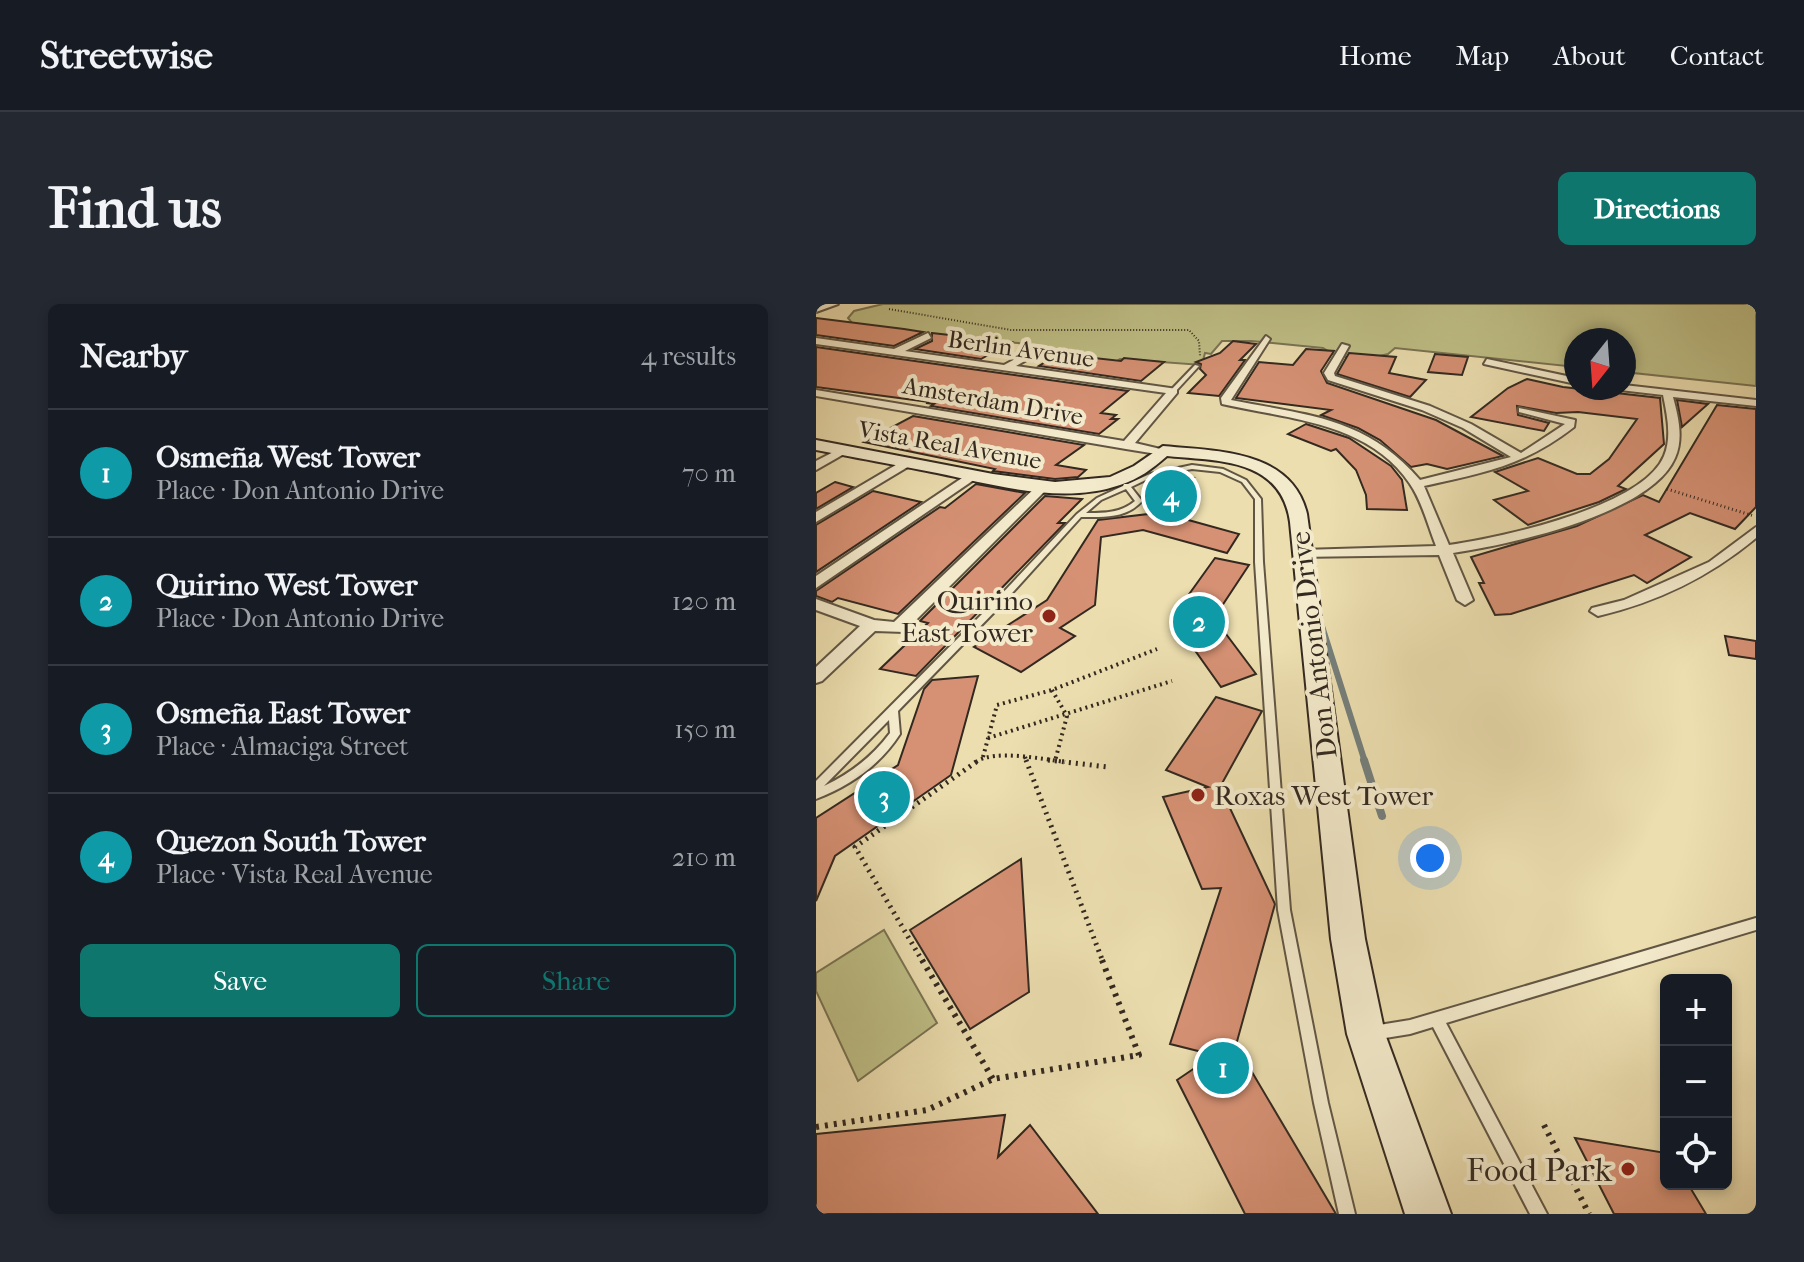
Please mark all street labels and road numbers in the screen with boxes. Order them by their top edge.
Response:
street label: Berlin Avenue [946,325,1096,373]
street label: Amsterdam Drive [900,371,1085,431]
street label: Vista Real Avenue [855,415,1044,475]
street label: Don Antonio Drive [1283,529,1344,760]

